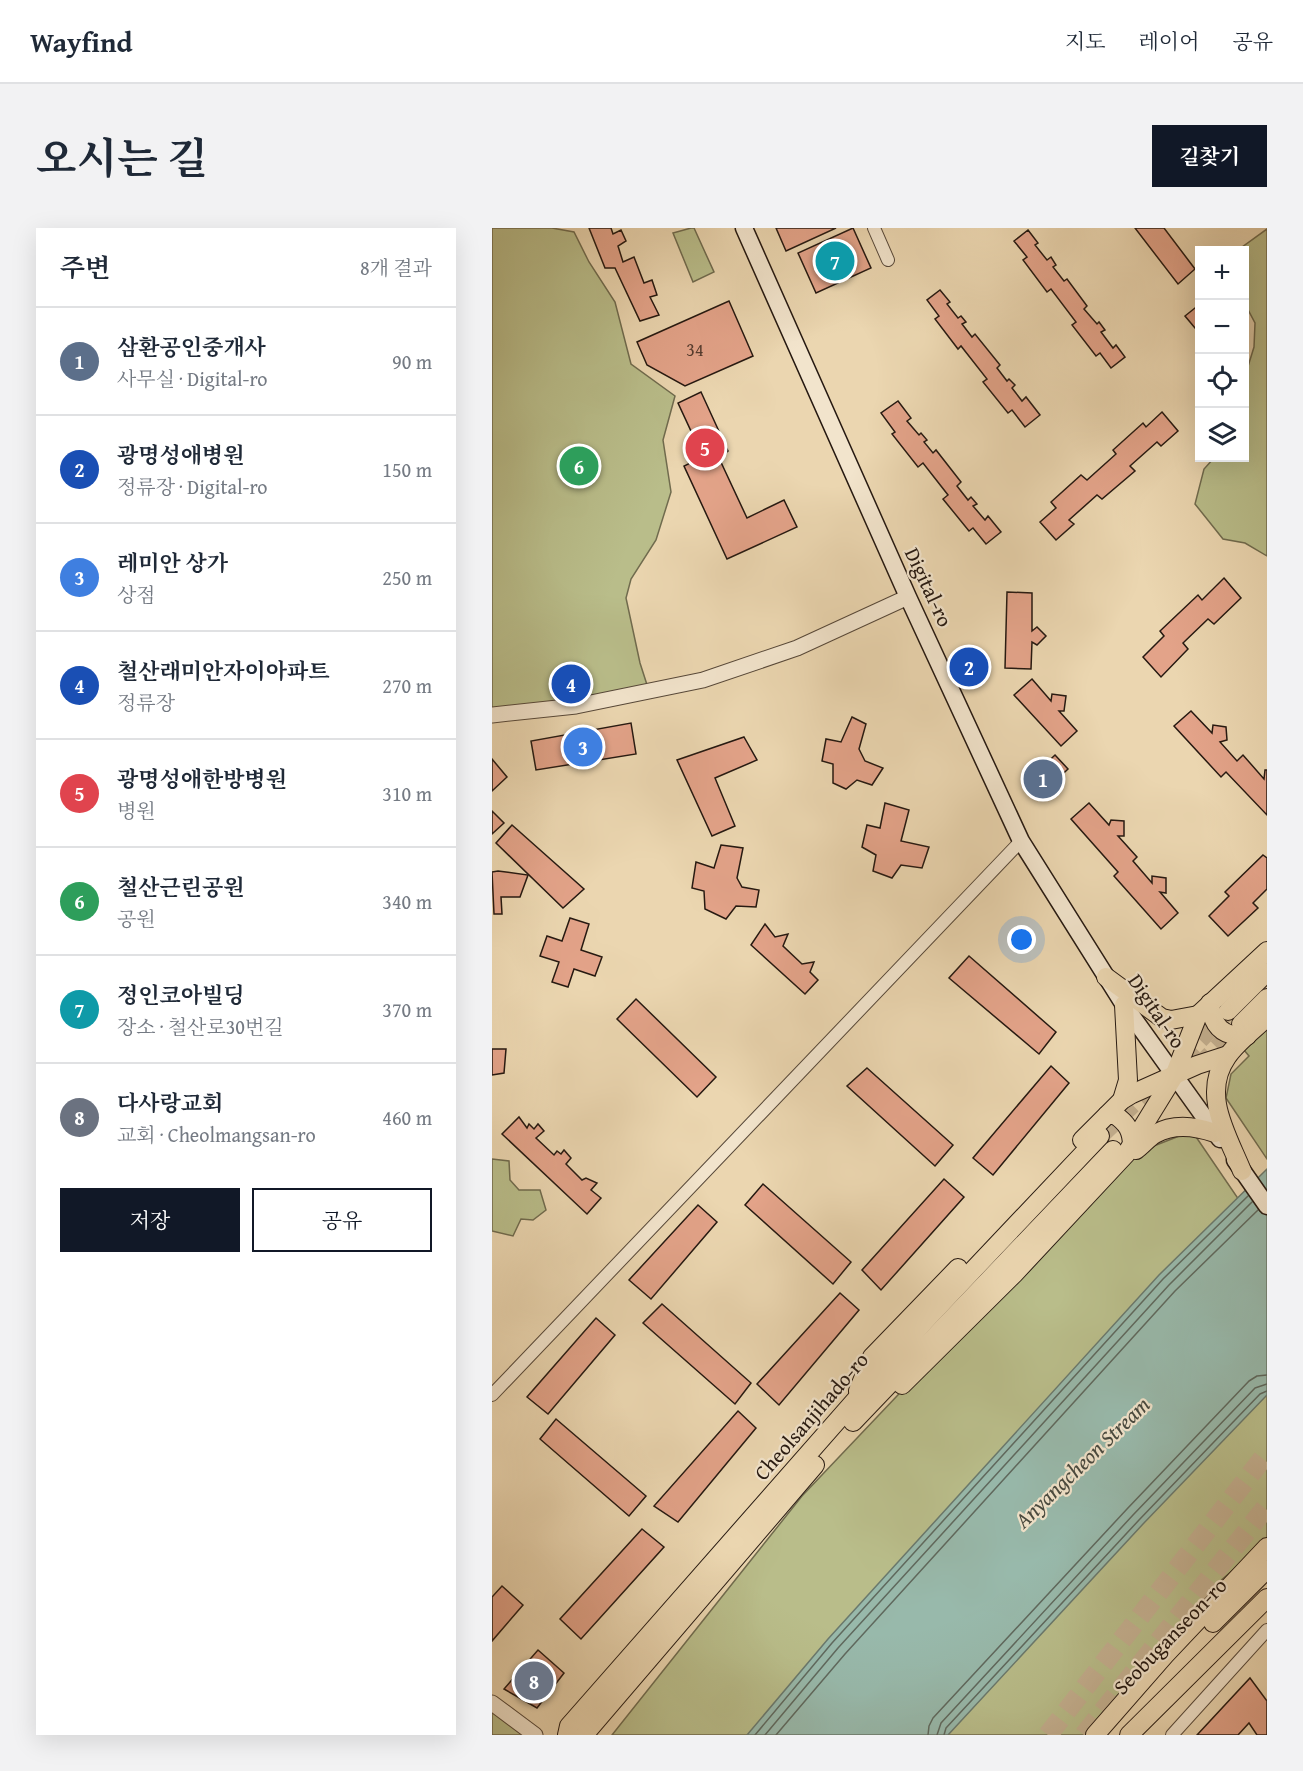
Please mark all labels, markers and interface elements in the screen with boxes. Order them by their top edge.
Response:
text: Wayfind [30,21,132,62]
text: 지도 [1065,26,1106,57]
text: 레이어 [1139,26,1199,57]
text: 공유 [1232,26,1273,57]
button: 길찾기 [1152,125,1267,187]
text: 오시는 길 [36,127,208,188]
pin: 7 [816,238,854,284]
map controls [1195,246,1249,462]
button: + [1195,246,1249,300]
text: 주변 [60,248,110,287]
text: 8개 결과 [360,253,432,282]
button: − [1195,300,1249,354]
text: 삼환공인중개사 [117,331,266,363]
house number: 34 [686,336,704,363]
text: 1 [74,347,85,376]
text: 90 m [392,347,432,376]
button: locate [1195,354,1249,408]
text: 사무실 · Digital-ro [117,364,268,393]
button: layers [1195,408,1249,462]
pin: 5 [686,426,724,470]
text: 광명성애병원 [117,439,245,471]
pin: 6 [560,444,598,488]
text: 2 [74,455,85,484]
text: 150 m [382,455,432,484]
text: 정류장 · Digital-ro [117,472,268,501]
street label: Digital-ro [897,542,961,632]
text: 레미안 상가 [117,547,228,579]
text: 3 [74,563,85,592]
text: 250 m [382,563,432,592]
text: 상점 [117,580,156,609]
pin: 2 [950,644,988,690]
text: 철산래미안자이아파트 [117,655,330,687]
pin: 4 [552,662,590,706]
text: 4 [74,671,85,700]
text: 270 m [382,671,432,700]
text: 정류장 [117,688,175,717]
pin: 3 [564,724,602,770]
pin: 1 [1024,756,1062,802]
text: 광명성애한방병원 [117,763,287,795]
text: 5 [74,779,85,808]
text: 310 m [382,779,432,808]
text: 병원 [117,796,156,825]
text: 철산근린공원 [117,871,245,903]
text: 6 [74,887,85,916]
text: 340 m [382,887,432,916]
text: 공원 [117,904,156,933]
your location [1007,925,1036,954]
street label: Digital-ro [1121,967,1193,1055]
text: 정인코아빌딩 [117,979,245,1011]
text: 7 [74,995,85,1024]
text: 370 m [382,995,432,1024]
text: 장소 · 철산로30번길 [117,1012,284,1041]
text: 다사랑교회 [117,1087,223,1119]
text: 8 [74,1103,85,1132]
text: 460 m [382,1103,432,1132]
text: 교회 · Cheolmangsan-ro [117,1120,316,1149]
button: 저장 [60,1188,240,1252]
button: 공유 [252,1188,432,1252]
street label: Cheolsanjihado-ro [746,1345,876,1487]
water label: Anyangcheon Stream [1006,1389,1157,1536]
street label: Seobuganseon-ro [1106,1570,1234,1702]
pin: 8 [514,1658,554,1704]

